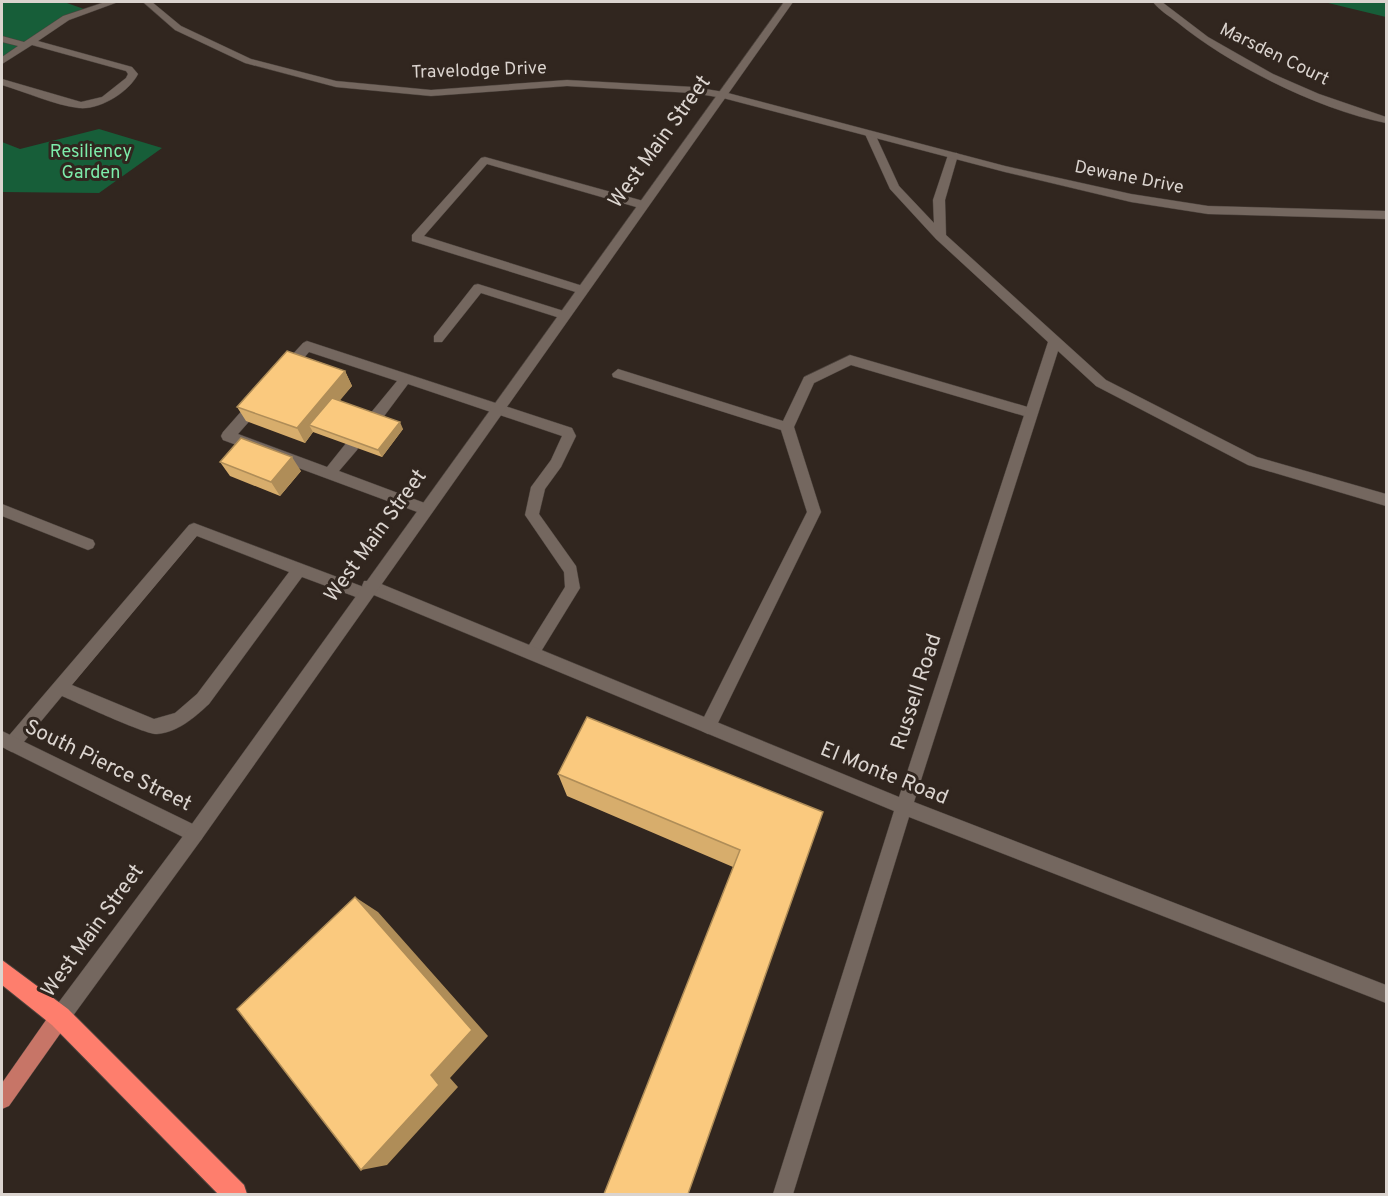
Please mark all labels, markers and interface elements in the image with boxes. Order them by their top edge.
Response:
street label: Marsden Court [1215,19,1333,91]
street label: Travelodge Drive [411,57,547,85]
street label: West Main Street [603,70,717,214]
park label: Resiliency Garden [50,141,132,185]
street label: Dewane Drive [1072,156,1186,200]
street label: West Main Street [319,464,433,608]
street label: Russell Road [885,630,949,754]
street label: South Pierce Street [20,714,196,818]
street label: El Monte Road [816,736,952,812]
street label: West Main Street [36,859,150,1003]

